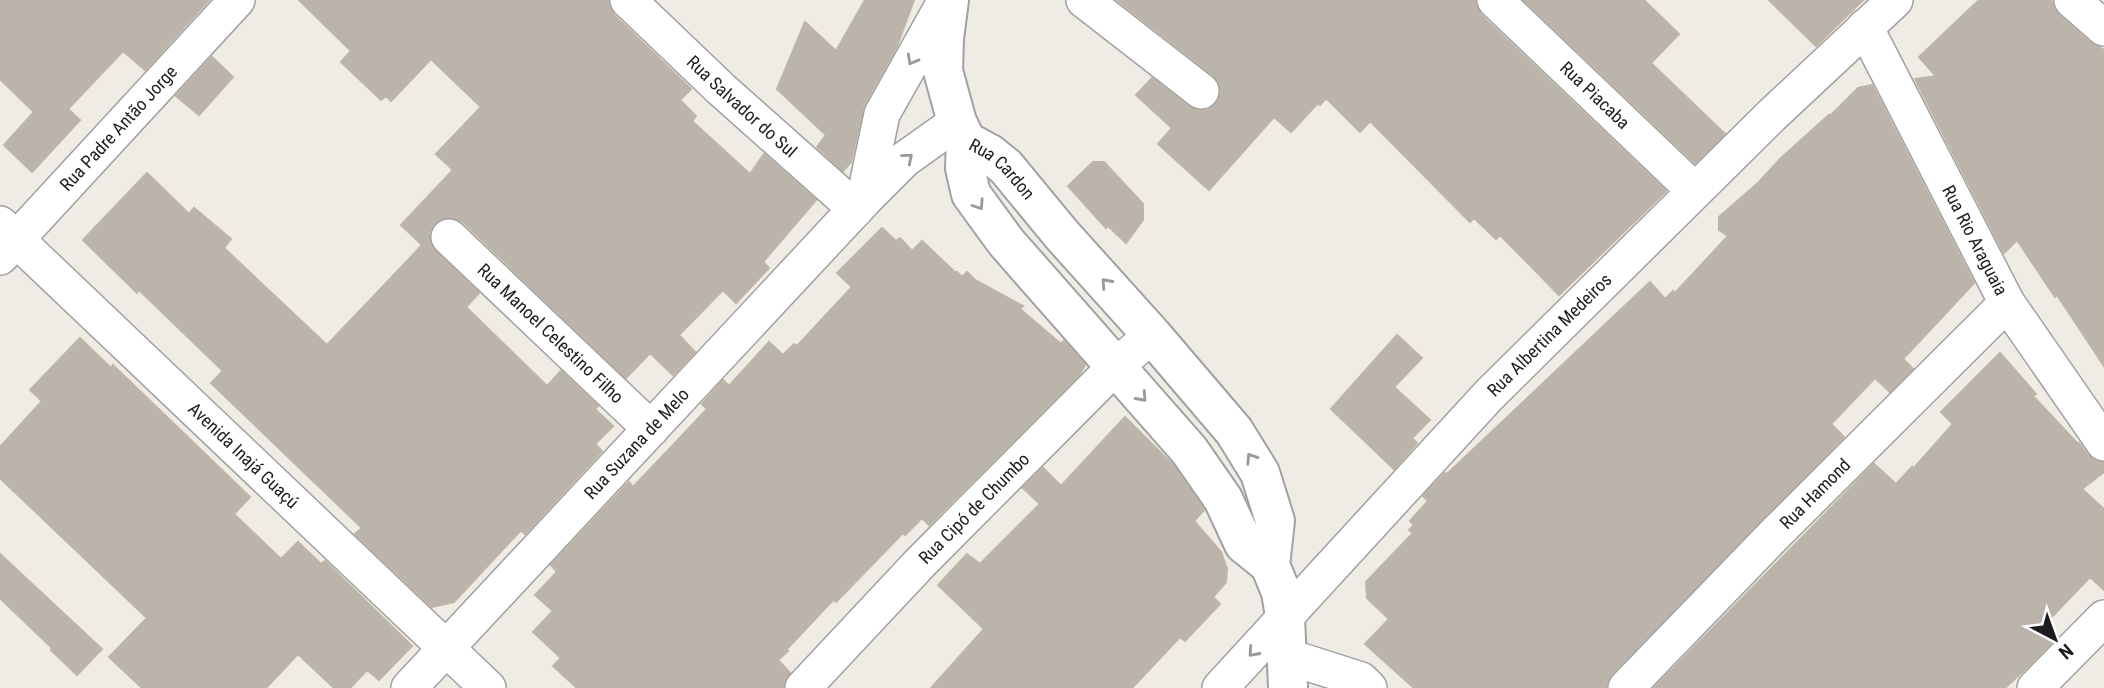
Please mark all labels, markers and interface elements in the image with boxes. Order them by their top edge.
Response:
street label: Rua Salvador do Sul [683,51,801,162]
one-way arrow [907,52,921,65]
street label: Rua Piacaba [1556,57,1634,133]
street label: Rua Padre Antão Jorge [55,61,181,195]
street label: Rua Cardon [966,134,1039,203]
one-way arrow [900,154,913,166]
street label: Rua Rio Araguaia [1938,182,2012,299]
one-way arrow [971,197,984,210]
street label: Rua Manoel Celestino Filho [474,259,628,407]
street label: Rua Albertina Medeiros [1483,269,1616,401]
one-way arrow [1101,279,1114,292]
street label: Rua Suzana de Melo [580,384,693,503]
one-way arrow [1134,389,1147,402]
street label: Avenida Inajá Guaçú [184,398,303,512]
street label: Rua Cipó de Chumbo [914,448,1033,568]
one-way arrow [1246,453,1259,466]
street label: Rua Hamond [1775,454,1855,533]
north arrow [2020,604,2090,674]
text: N [2054,639,2078,664]
one-way arrow [1249,644,1261,657]

